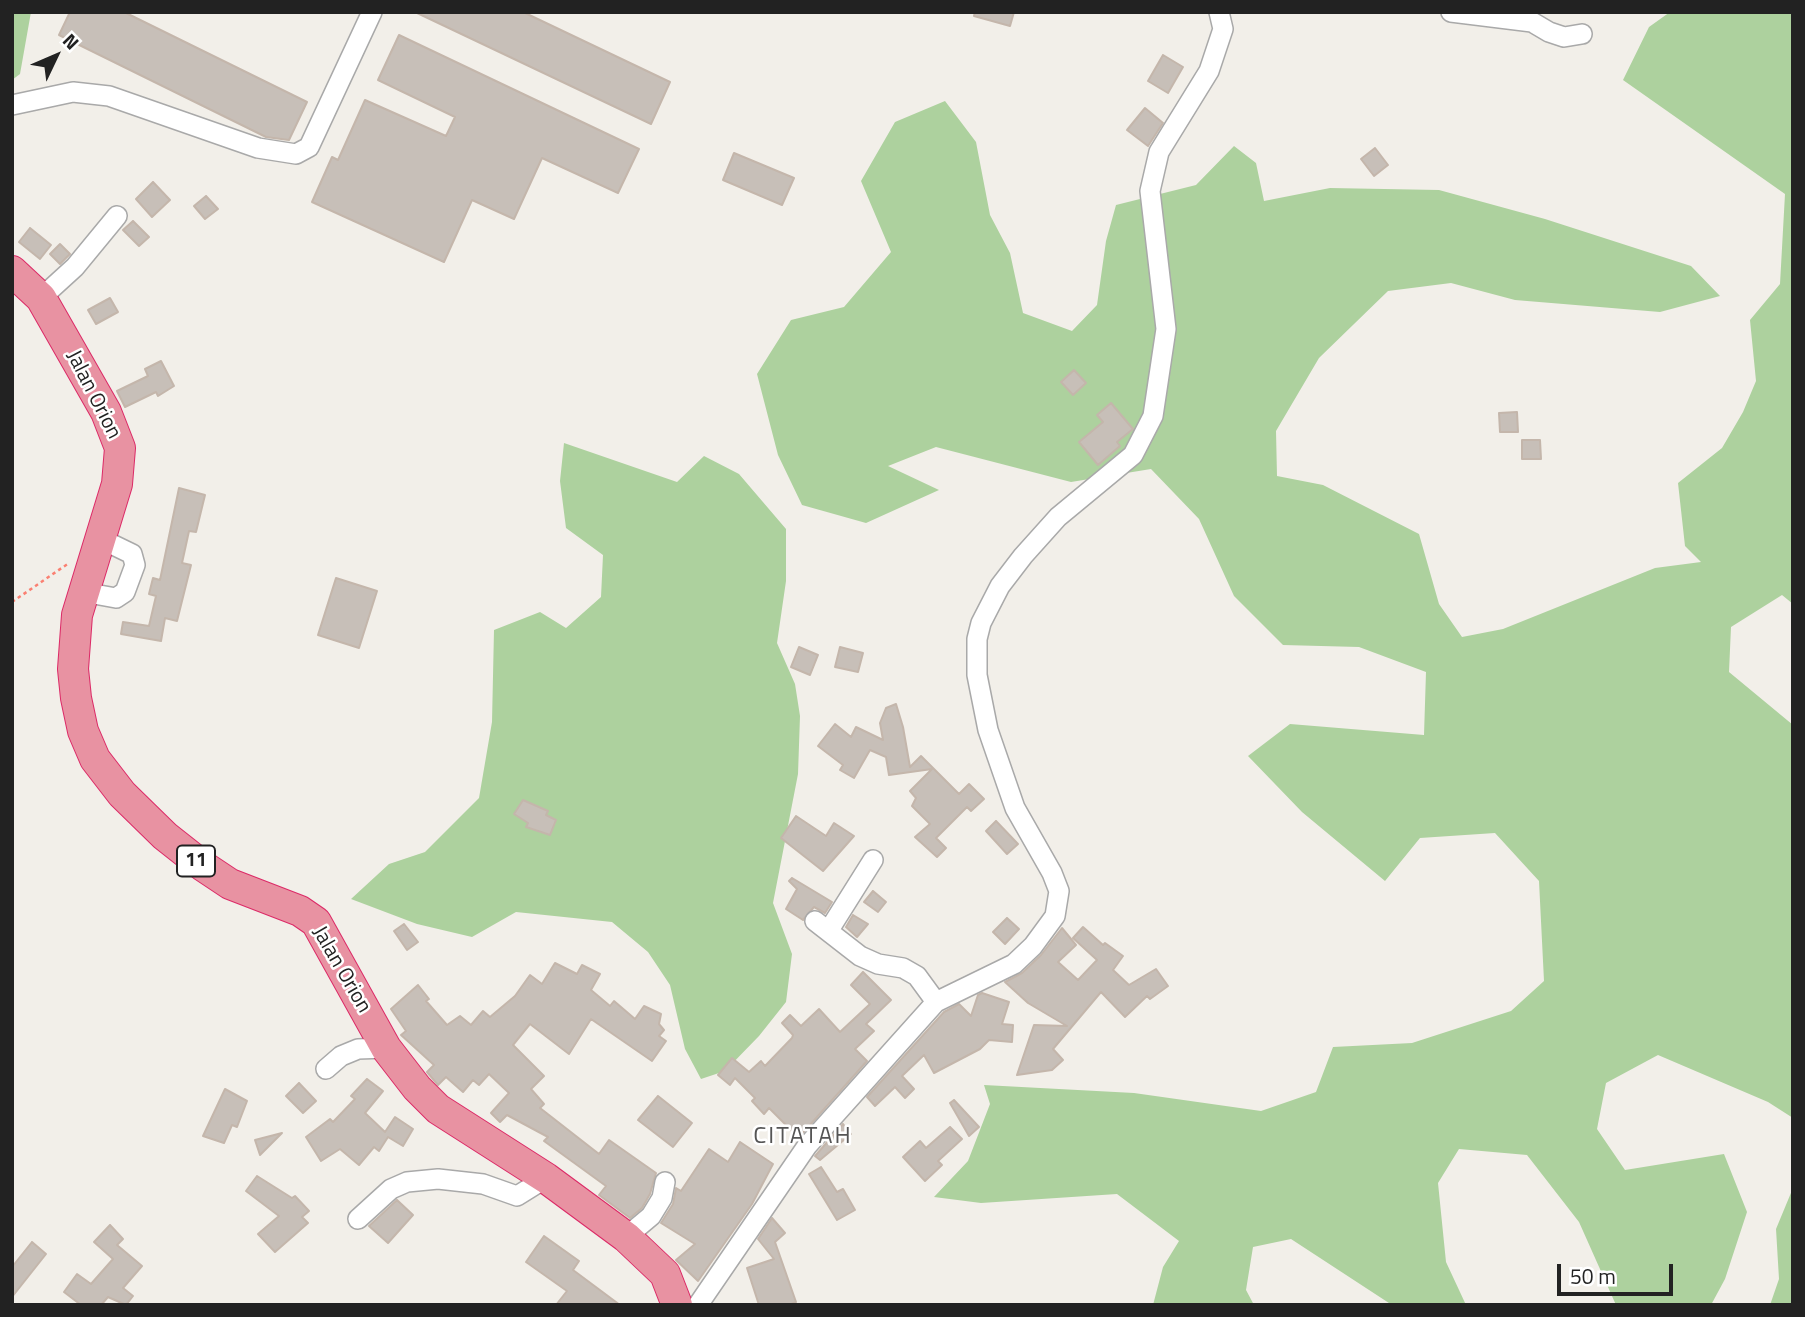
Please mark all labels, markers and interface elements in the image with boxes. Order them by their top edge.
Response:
north arrow [21,21,91,91]
text: N [56,26,86,56]
street label: Jalan Orion [60,347,126,443]
road number: 11 [177,846,215,876]
street label: Jalan Orion [306,922,376,1018]
district label: CITATAH [754,1123,852,1151]
scale bar [1560,1250,1675,1294]
text: 50 m [1570,1260,1616,1292]

